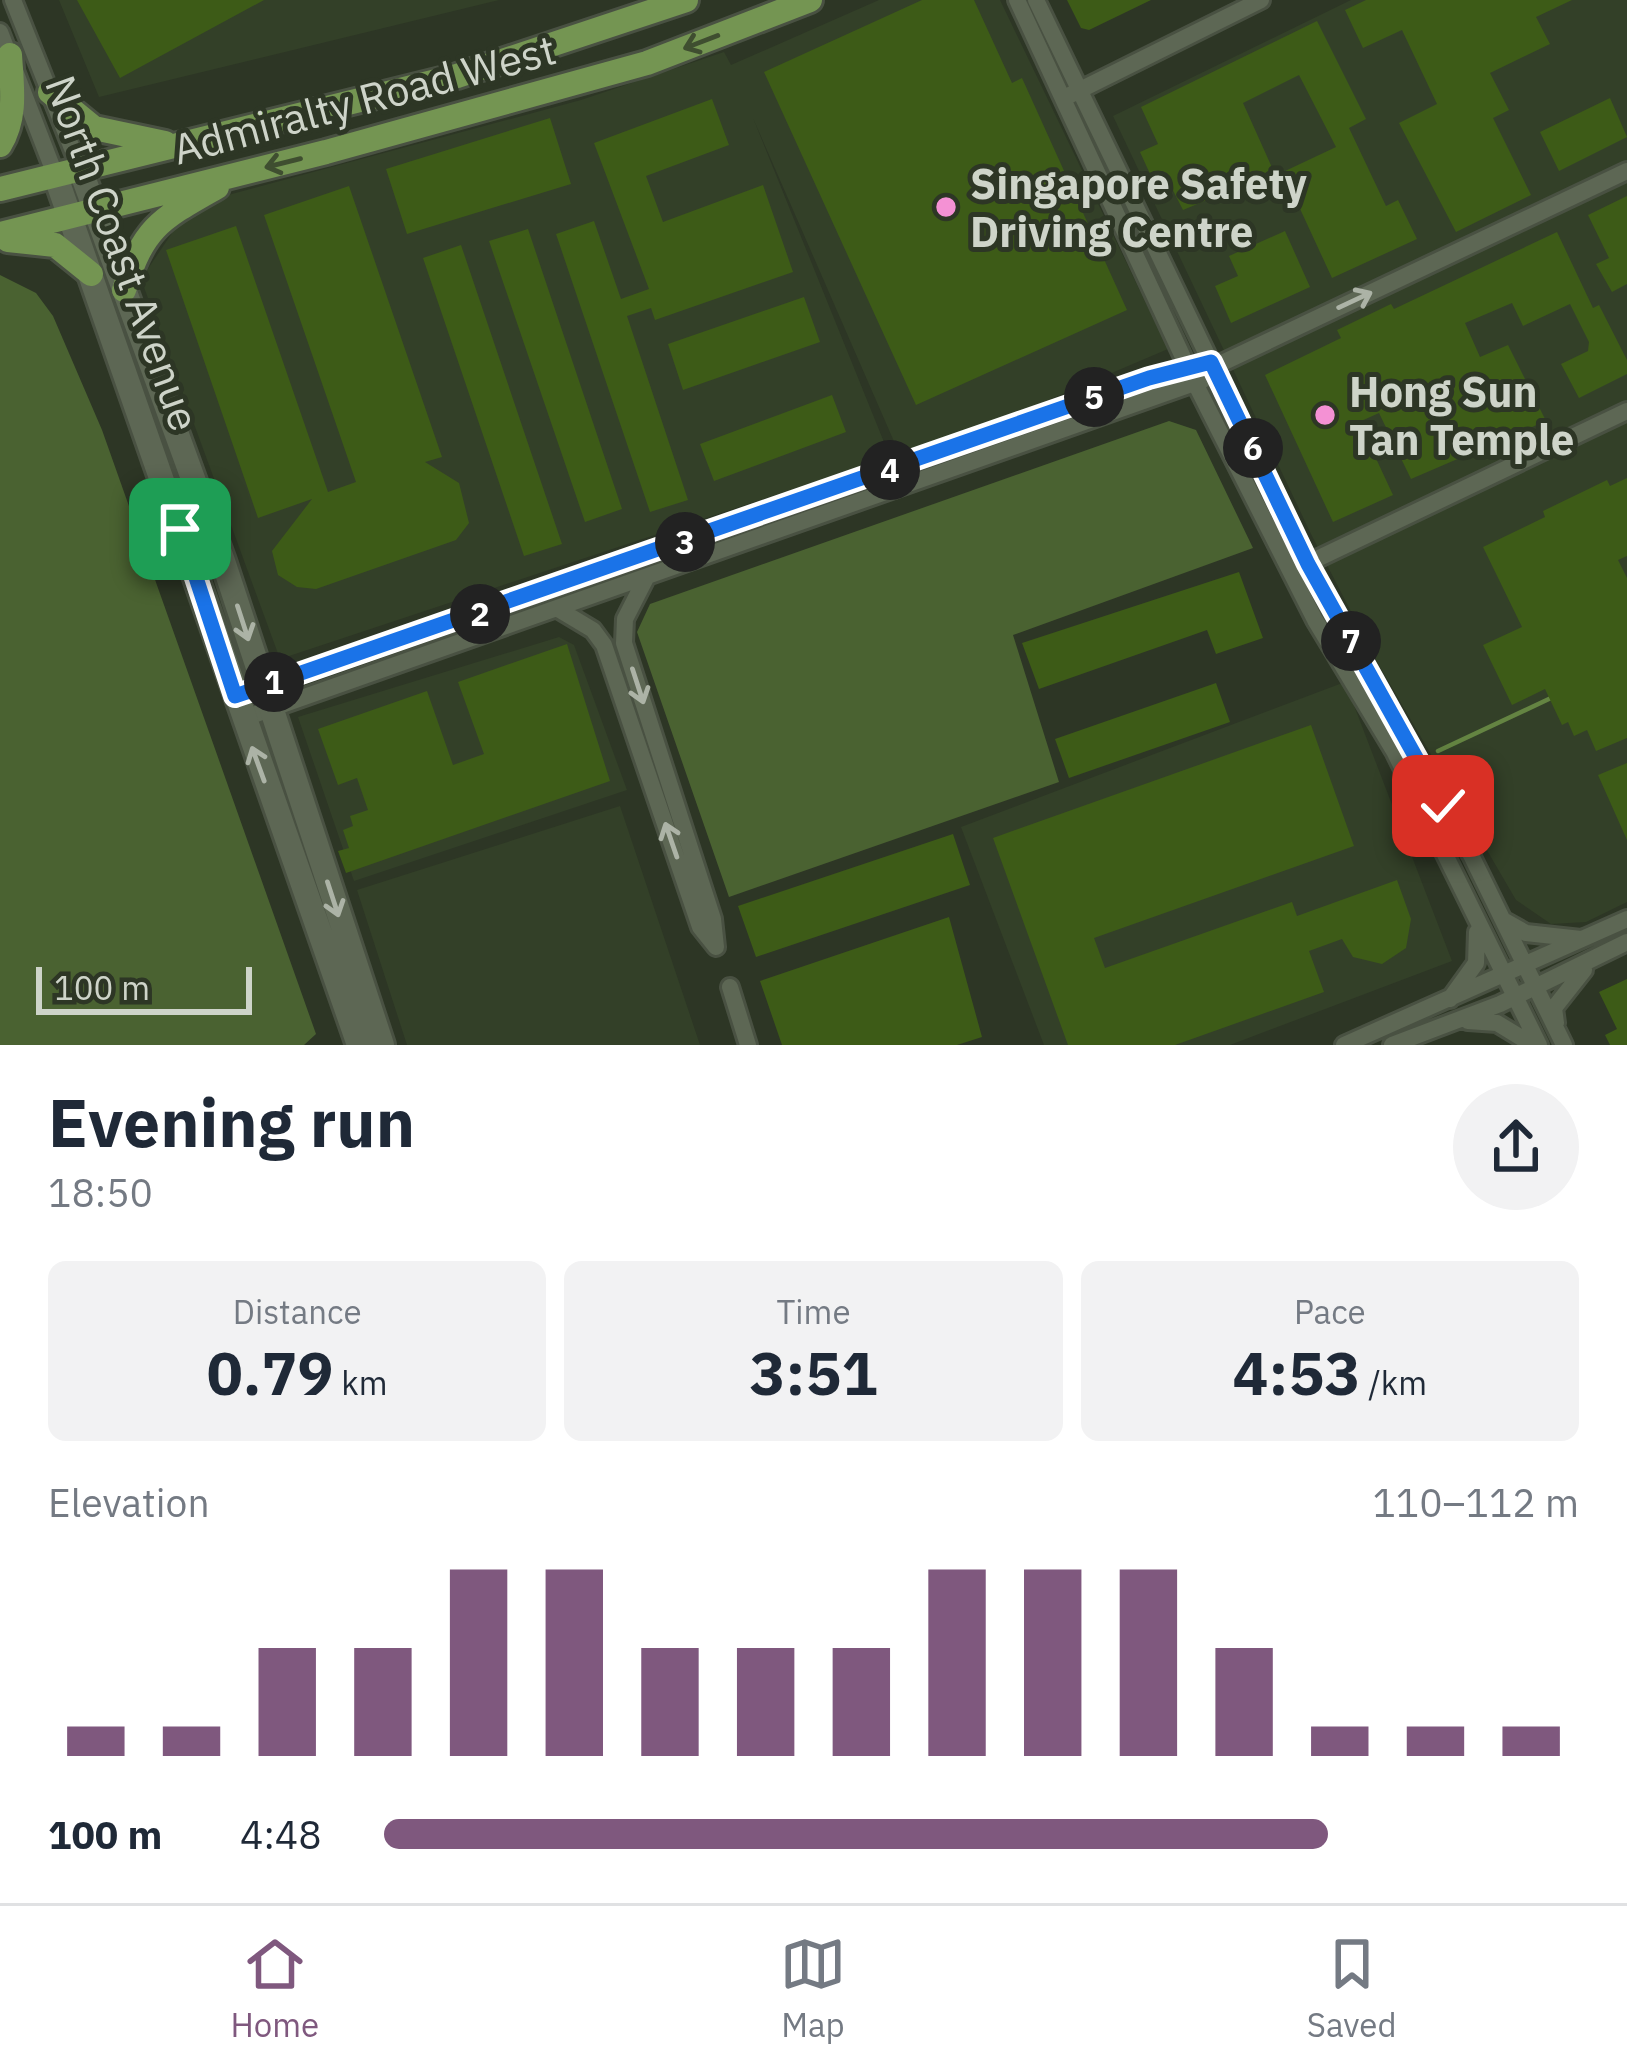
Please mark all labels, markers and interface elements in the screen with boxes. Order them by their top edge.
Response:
street label: Admiralty Road West [167,21,561,177]
one-way arrow [684,33,721,55]
street label: North Coast Avenue [33,68,213,438]
one-way arrow [265,153,303,175]
place label: Singapore Safety Driving Centre [970,156,1308,259]
marker: Singapore Safety Driving Centre [933,194,959,220]
one-way arrow [1336,288,1372,310]
place label: Hong Sun Tan Temple [1349,364,1574,467]
pin: 5 [1064,367,1124,427]
text: 5 [1084,375,1104,418]
marker: Hong Sun Tan Temple [1312,402,1338,428]
pin: 6 [1223,418,1283,478]
text: 6 [1243,426,1263,469]
pin: 4 [860,440,920,500]
text: 4 [880,448,900,491]
pin [129,478,231,580]
icon: arrive [147,496,213,562]
pin: 3 [655,512,715,572]
text: 3 [675,520,695,563]
pin: 2 [450,584,510,644]
text: 2 [470,592,490,635]
one-way arrow [233,603,255,641]
pin: 7 [1321,611,1381,671]
text: 7 [1341,619,1361,662]
pin: 1 [244,652,304,712]
text: 1 [264,660,284,703]
one-way arrow [629,666,651,704]
one-way arrow [246,746,267,783]
pin [1392,755,1494,857]
icon: check [1410,773,1476,839]
one-way arrow [659,822,680,859]
one-way arrow [323,879,345,917]
scale bar [36,961,252,1014]
text: 100 m [54,966,150,1009]
text: Evening run [48,1079,415,1165]
button: share [1453,1084,1579,1210]
text: 18:50 [48,1167,153,1218]
text: Distance [233,1290,362,1333]
text: Time [776,1290,851,1333]
text: Pace [1294,1290,1366,1333]
text: 0.79 [207,1333,333,1412]
text: 3:51 [750,1333,877,1412]
text: 4:53 [1233,1333,1360,1412]
text: km [333,1361,387,1404]
text: /km [1360,1361,1427,1404]
text: Elevation [48,1477,210,1528]
text: 110–112 m [1372,1477,1579,1528]
text: 100 m [48,1809,162,1860]
text: 4:48 [240,1809,322,1860]
tab: Home [230,1931,319,2046]
tab: Map [780,1931,846,2046]
tab: Saved [1307,1931,1397,2046]

